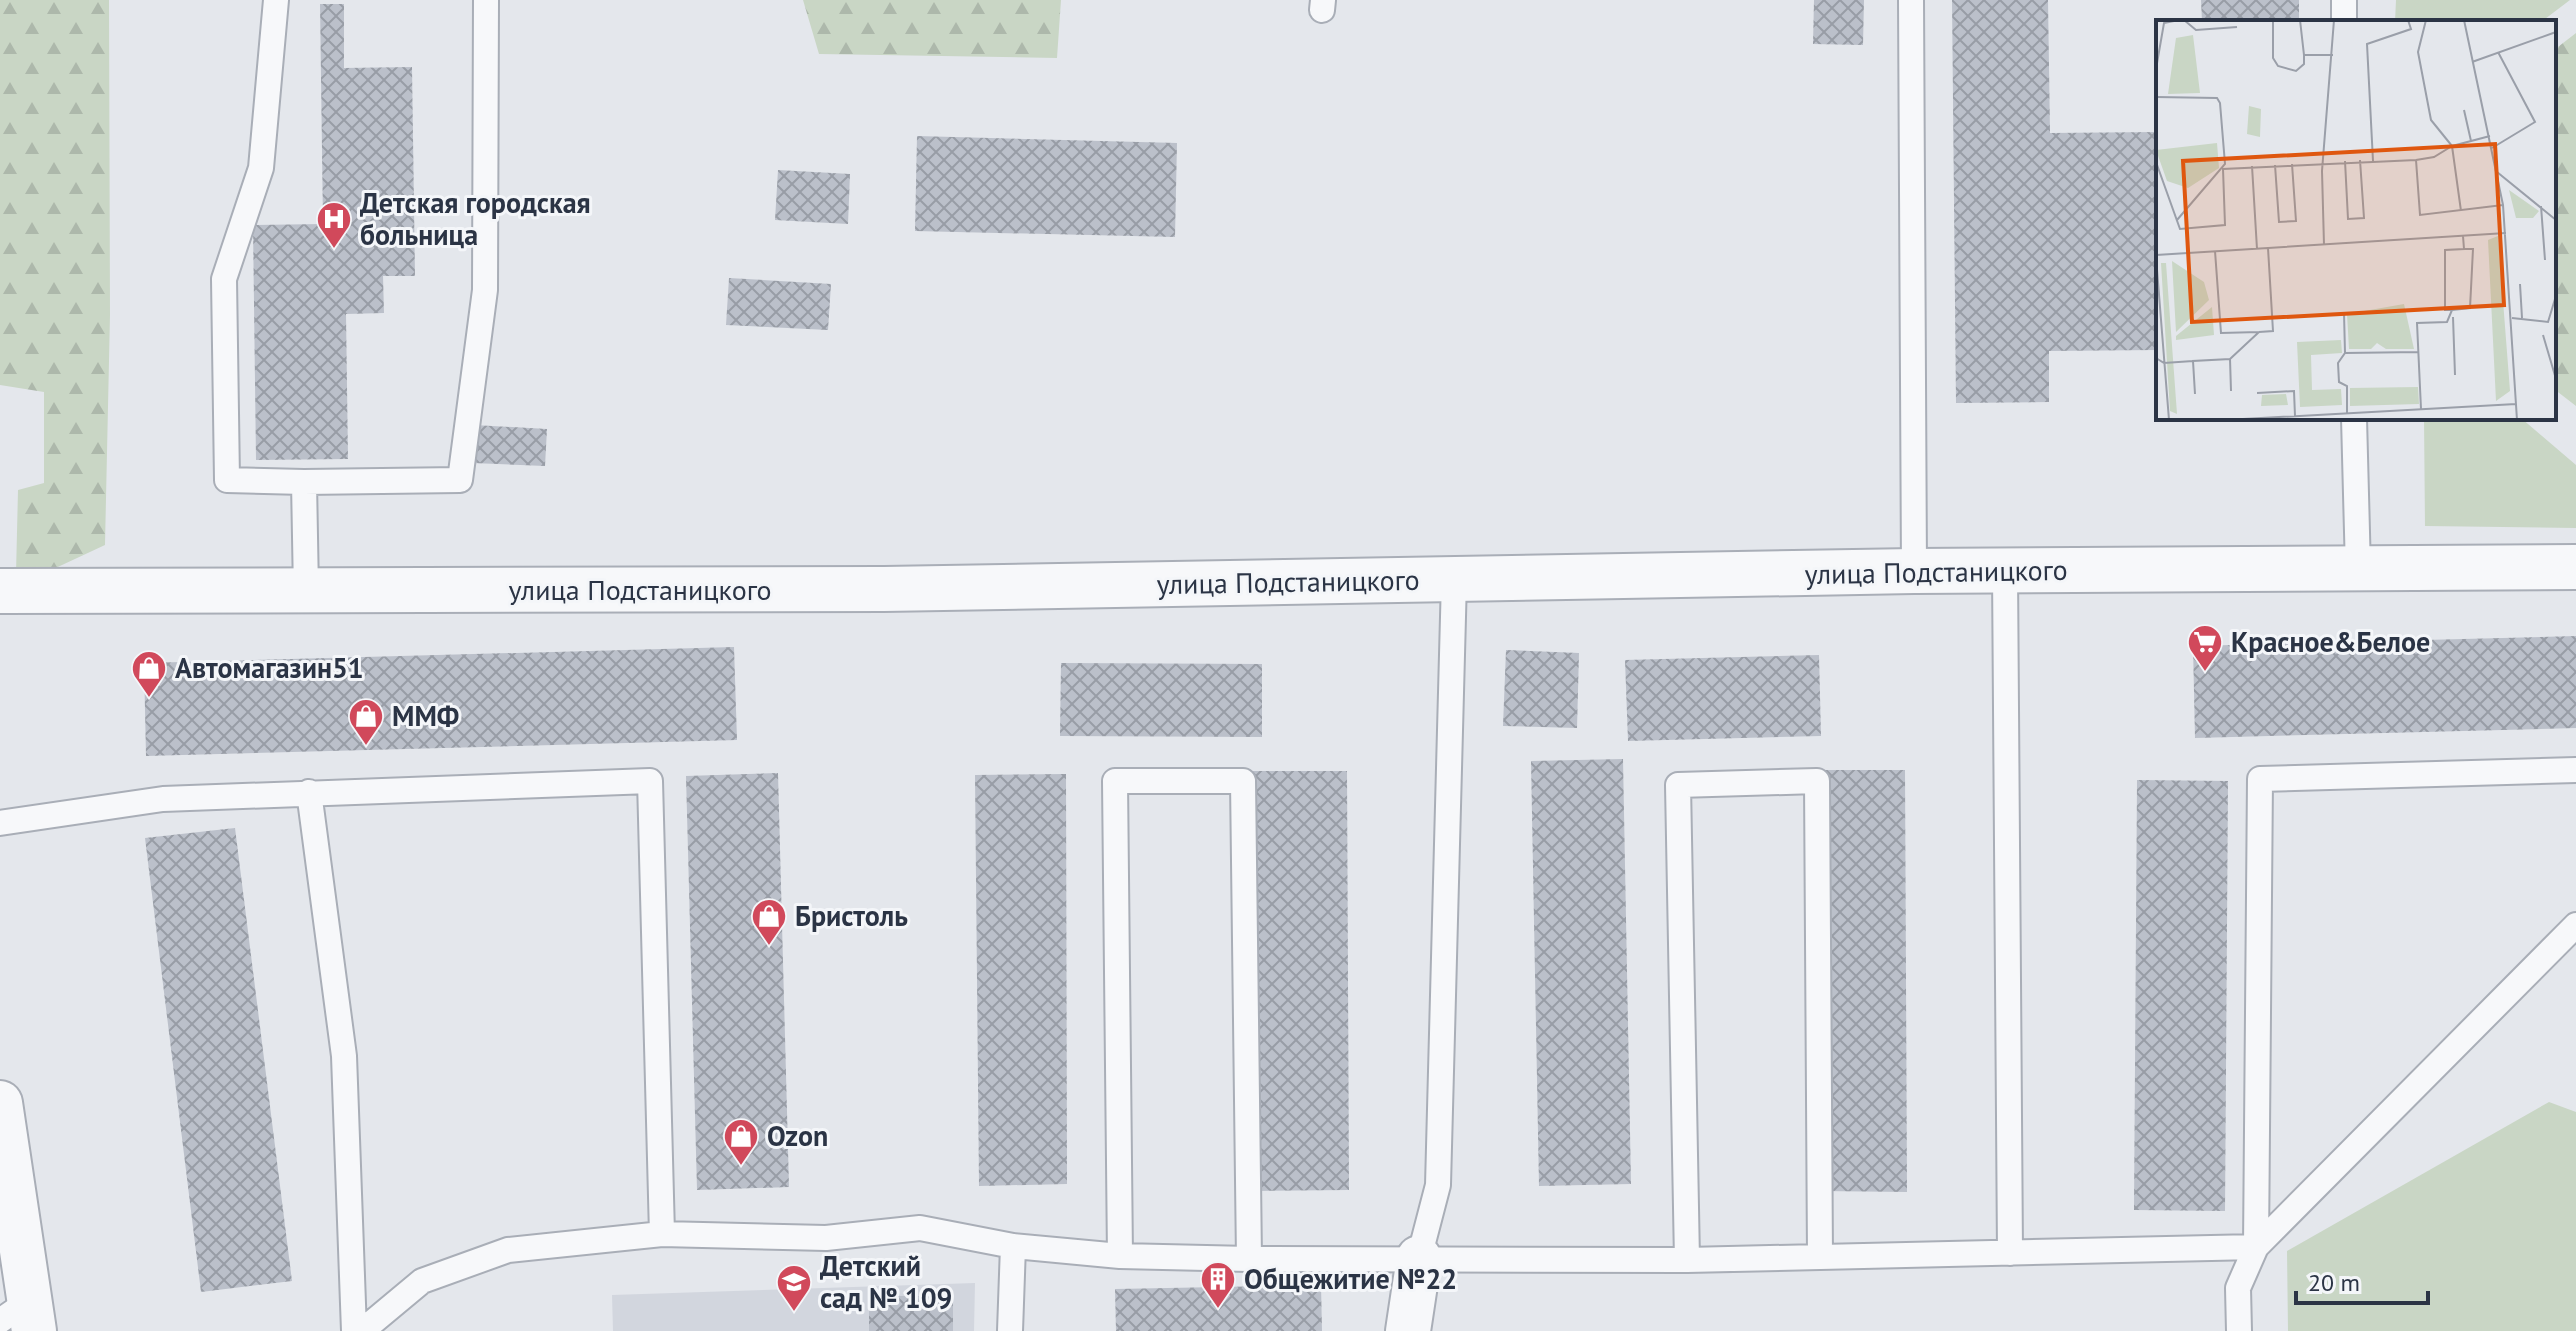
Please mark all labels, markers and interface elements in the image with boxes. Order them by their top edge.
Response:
inset map [2156,20,2556,420]
place label: Детская городская больница [360,184,591,253]
hospital icon: Детская городская больница [315,200,353,250]
street label: улица Подстаницкого [1804,551,2068,592]
street label: улица Подстаницкого [1156,561,1420,602]
street label: улица Подстаницкого [508,571,772,608]
supermarket icon: Красное&Белое [2186,623,2224,673]
place label: Красное&Белое [2231,623,2430,660]
shop icon: Автомагазин51 [130,649,168,699]
place label: Автомагазин51 [175,649,364,686]
shop icon: ММФ [347,697,385,747]
place label: ММФ [392,697,459,734]
shop icon: Бристоль [750,897,788,947]
place label: Бристоль [795,897,908,934]
shop icon: Ozon [722,1117,760,1167]
place label: Ozon [767,1117,828,1154]
place label: Детский сад № 109 [820,1247,952,1316]
scale bar [2296,1255,2428,1305]
building icon: Общежитие №22 [1199,1260,1237,1310]
place label: Общежитие №22 [1244,1260,1457,1297]
school or university icon: Детский сад № 109 [775,1263,813,1313]
text: 20 m [2308,1267,2360,1298]

